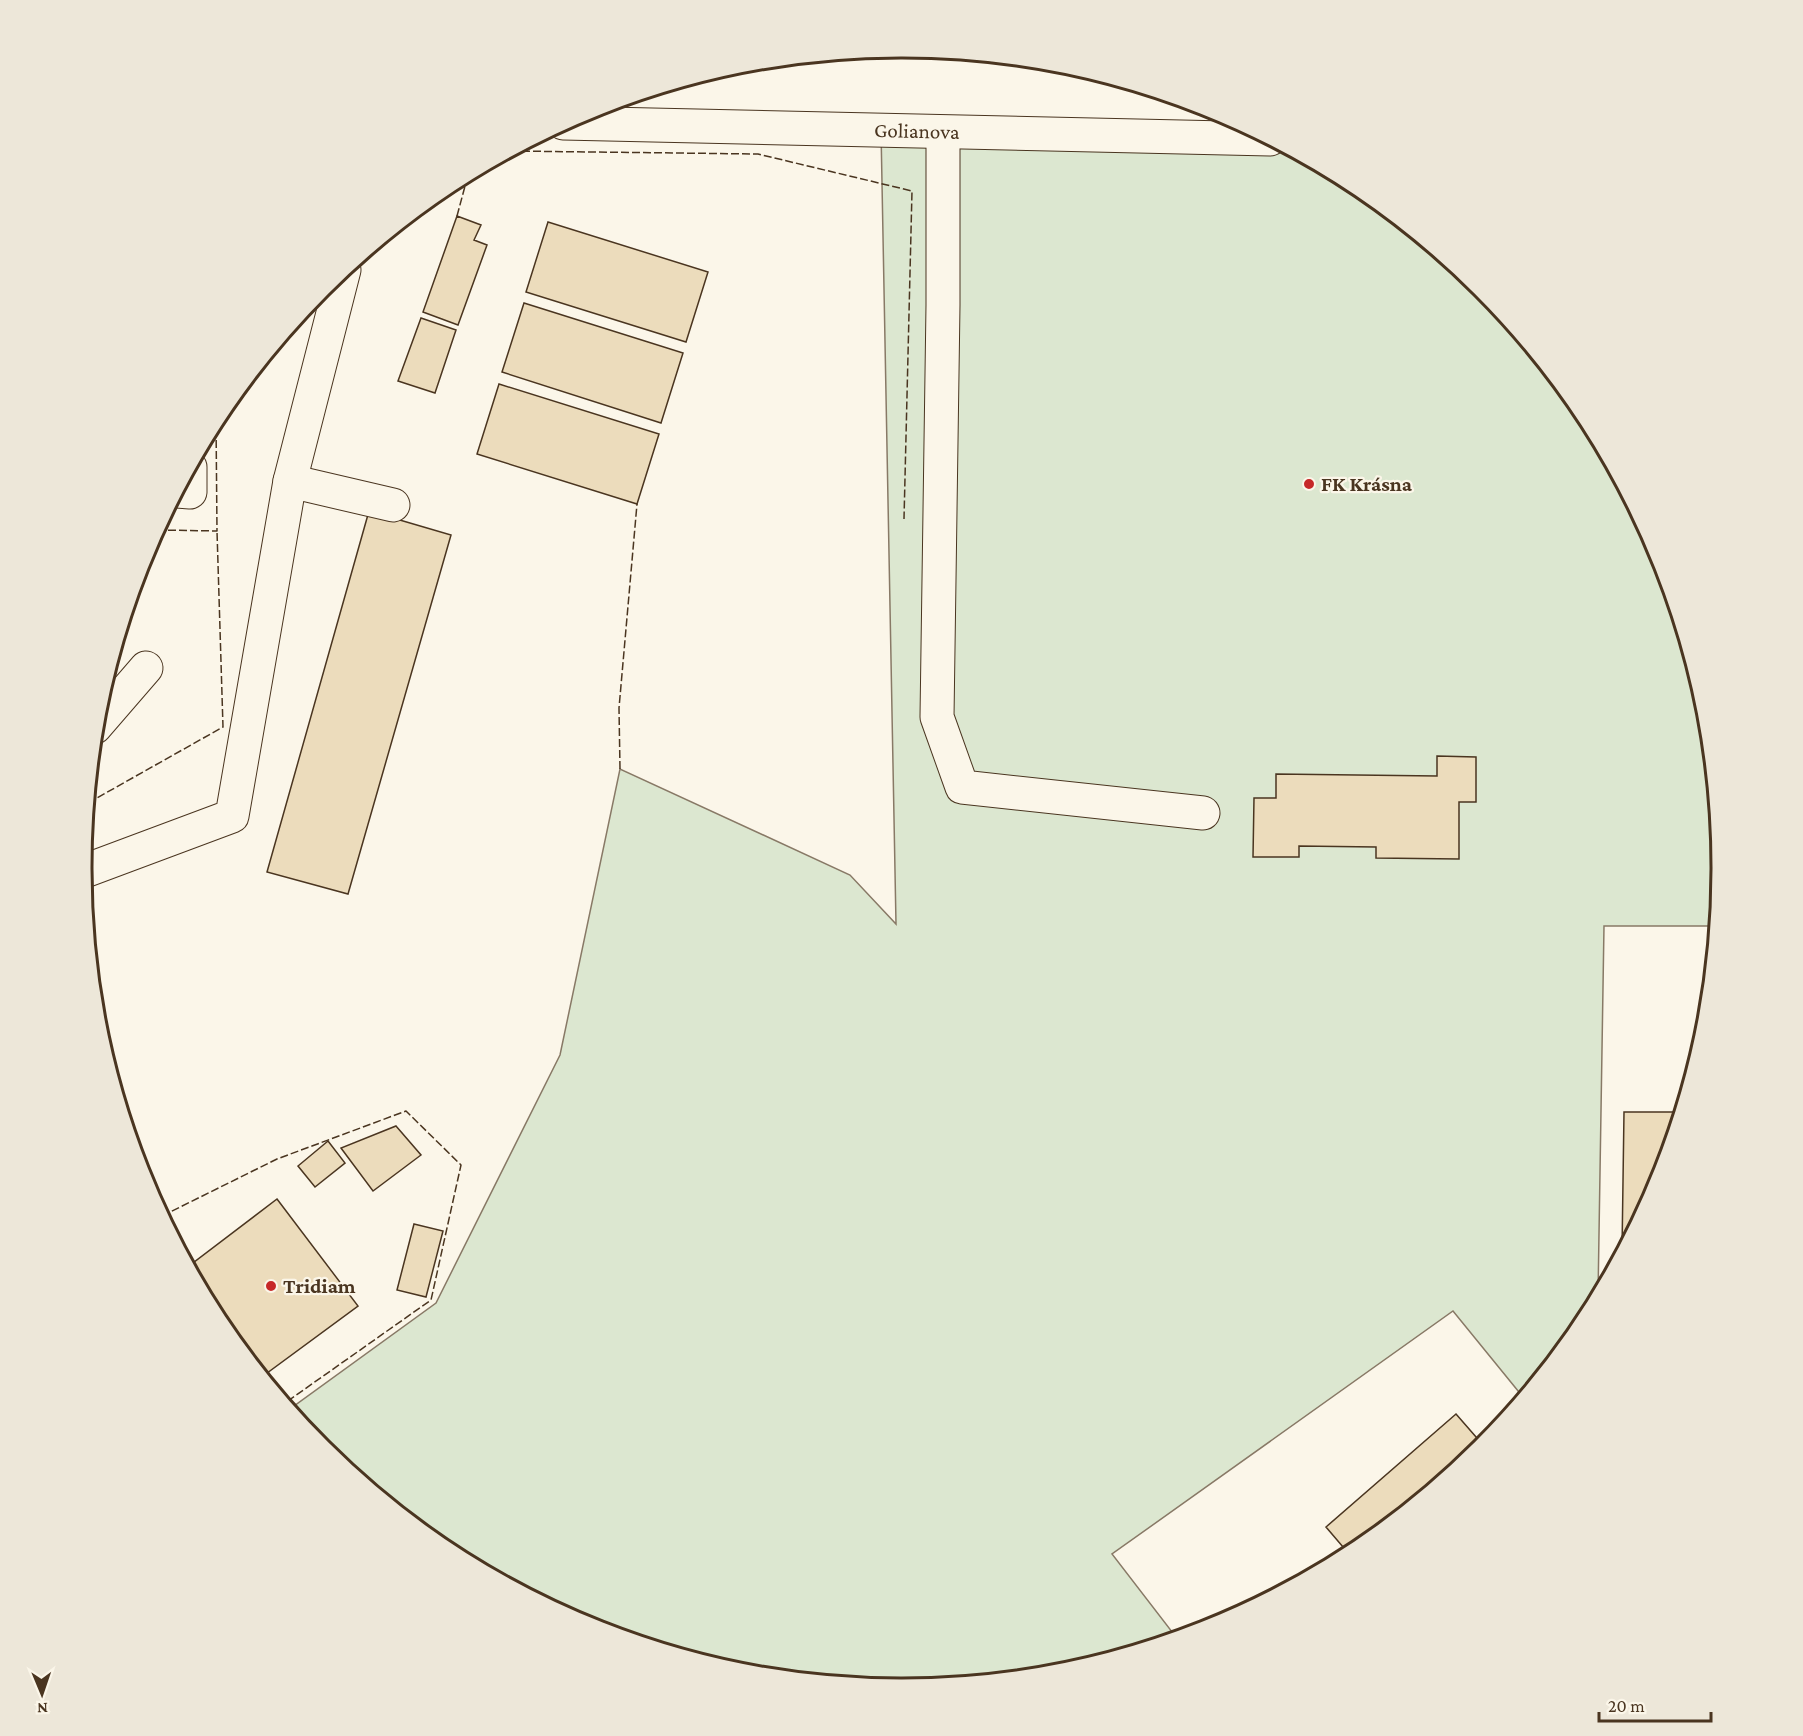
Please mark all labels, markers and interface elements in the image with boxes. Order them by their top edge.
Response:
street label: Golianova [874,118,960,144]
place label: FK Krásna [1321,472,1413,496]
marker: FK Krásna [1302,477,1316,491]
place label: Tridiam [283,1274,356,1298]
marker: Tridiam [264,1279,278,1293]
north arrow [12,1664,72,1724]
scale bar [1599,1685,1712,1723]
text: 20 m [1608,1696,1645,1716]
text: N [37,1700,48,1717]

